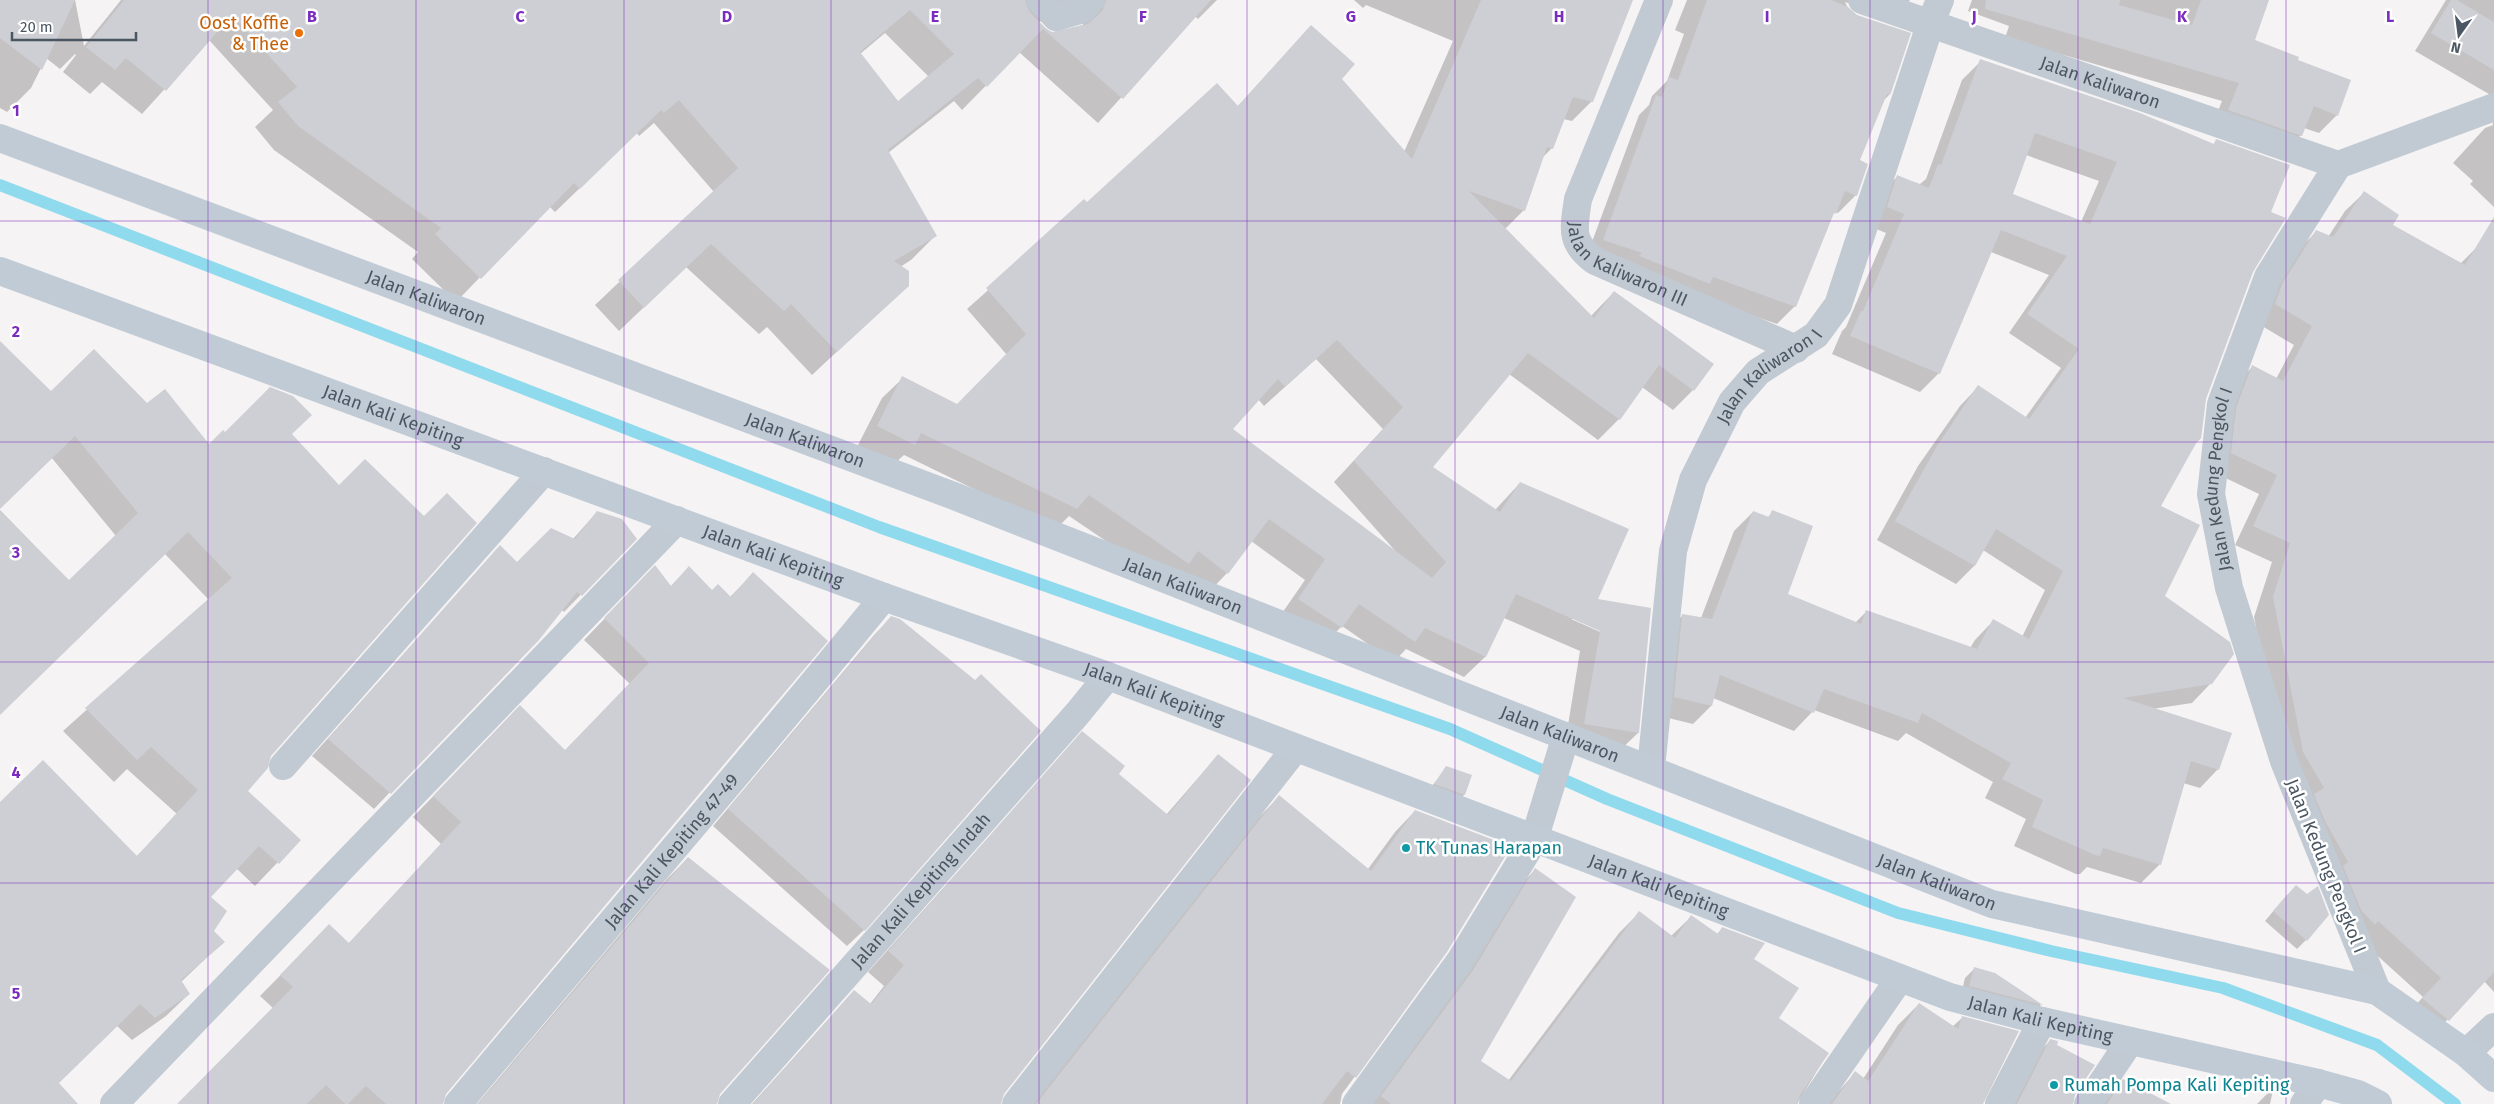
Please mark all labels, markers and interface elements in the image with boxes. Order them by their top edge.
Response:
text: B [307,7,317,26]
text: C [515,7,525,26]
text: D [722,7,732,26]
text: E [931,7,939,26]
text: F [1139,7,1147,26]
text: G [1346,7,1356,26]
text: H [1554,7,1564,26]
text: I [1765,7,1769,26]
text: J [1970,7,1977,26]
text: K [2177,7,2188,26]
text: L [2386,7,2394,26]
scale bar [12,10,136,42]
north arrow [2434,10,2484,60]
place label: Oost Koffie & Thee [199,12,289,55]
text: 20 m [20,18,53,36]
marker: Oost Koffie & Thee [293,27,305,39]
text: N [2449,38,2463,57]
street label: Jalan Kaliwaron [2037,52,2163,114]
text: 1 [12,101,20,120]
street label: Jalan Kaliwaron III [1564,221,1691,311]
street label: Jalan Kaliwaron [363,265,489,330]
text: 2 [12,322,20,341]
street label: Jalan Kaliwaron I [1712,325,1827,428]
street label: Jalan Kali Kepiting [320,380,467,452]
street label: Jalan Kedung Pengkol I [2200,384,2237,573]
street label: Jalan Kaliwaron [742,408,868,473]
street label: Jalan Kali Kepiting [700,520,847,592]
text: 3 [11,543,20,562]
street label: Jalan Kaliwaron [1120,553,1246,619]
street label: Jalan Kali Kepiting [1081,657,1228,730]
street label: Jalan Kaliwaron [1497,701,1623,767]
text: 4 [11,763,21,782]
street label: Jalan Kali Kepiting 47-49 [600,769,743,933]
street label: Jalan Kedung Pengkol I [2281,776,2371,956]
street label: Jalan Kali Kepiting Indah [846,808,995,973]
place label: TK Tunas Harapan [1416,837,1562,859]
marker: TK Tunas Harapan [1400,842,1412,854]
street label: Jalan Kali Kepiting [1585,849,1732,923]
street label: Jalan Kaliwaron [1874,849,1999,916]
text: 5 [12,984,21,1003]
street label: Jalan Kali Kepiting [1966,991,2115,1048]
place label: Rumah Pompa Kali Kepiting [2064,1074,2290,1096]
marker: Rumah Pompa Kali Kepiting [2048,1079,2060,1091]

